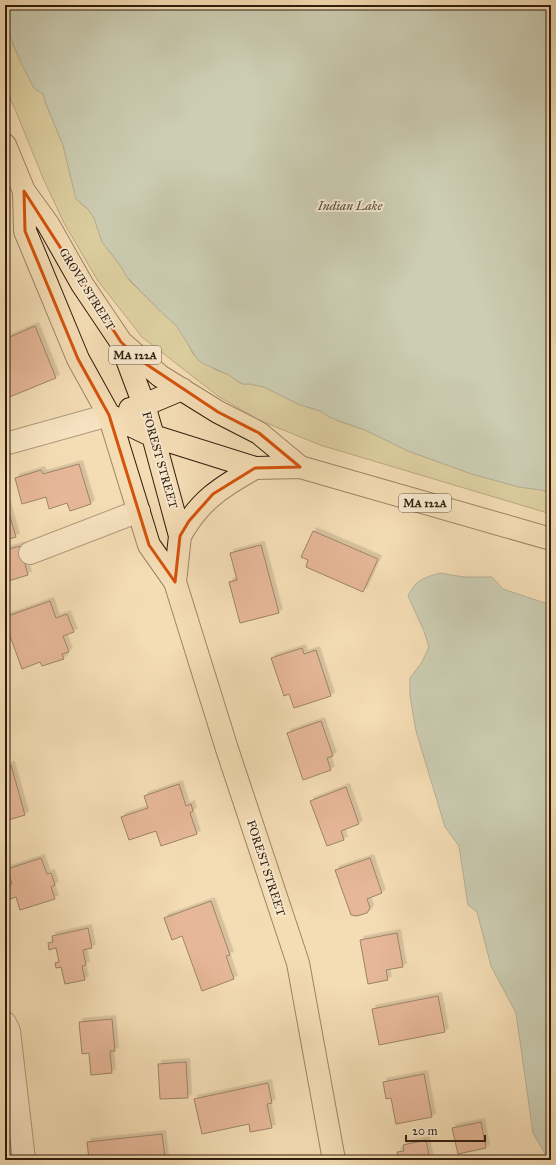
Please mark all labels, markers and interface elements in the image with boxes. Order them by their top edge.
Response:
water label: Indian Lake [317,198,383,214]
street label: GROVE STREET [56,245,118,333]
road number: MA 122A [109,346,161,364]
street label: FOREST STREET [139,410,181,510]
road number: MA 122A [399,494,451,512]
street label: FOREST STREET [244,818,288,918]
scale bar [406,1117,485,1143]
text: 20 m [412,1124,438,1138]

